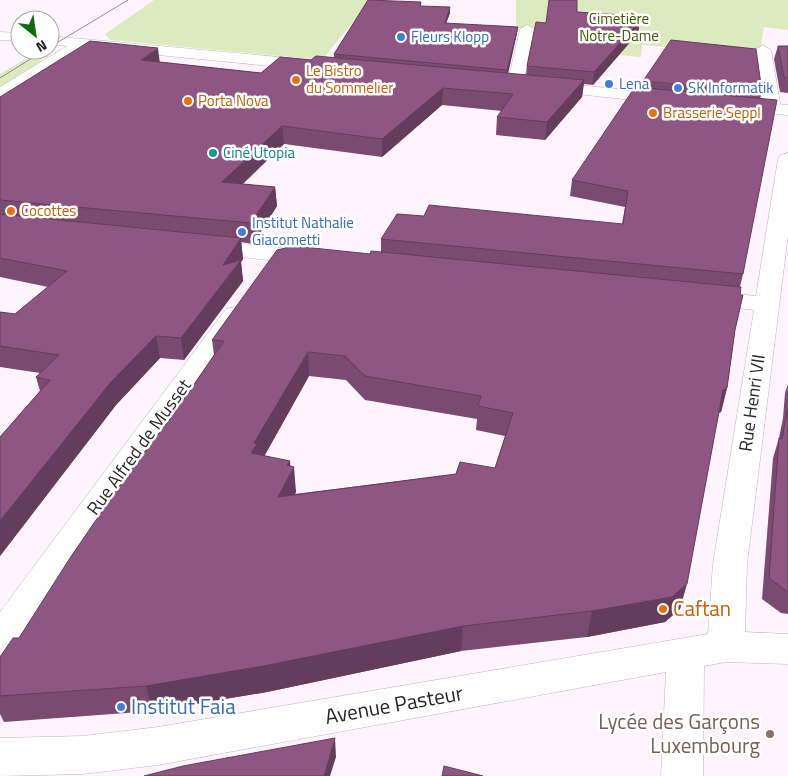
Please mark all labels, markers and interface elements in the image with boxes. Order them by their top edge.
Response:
park label: Cimetière Notre-Dame [579,7,659,47]
north arrow [10,10,60,60]
place label: Fleurs Klopp [411,25,489,48]
marker: Fleurs Klopp [395,31,407,43]
text: N [32,35,51,58]
place label: Le Bistro du Sommelier [306,59,393,99]
place label: Lena [619,72,650,95]
marker: Le Bistro du Sommelier [290,74,302,86]
place label: SK Informatik [688,76,773,99]
marker: Lena [603,78,615,90]
marker: SK Informatik [672,82,684,94]
place label: Porta Nova [198,89,269,112]
marker: Porta Nova [182,95,194,107]
place label: Brasserie Seppl [663,101,761,124]
marker: Brasserie Seppl [647,107,659,119]
place label: Ciné Utopia [223,141,295,164]
marker: Ciné Utopia [207,147,219,159]
place label: Cocottes [21,199,76,222]
marker: Cocottes [5,205,17,217]
place label: Institut Nathalie Giacometti [252,211,354,251]
marker: Institut Nathalie Giacometti [236,226,248,238]
street label: Rue Henri VII [731,353,772,453]
street label: Rue Alfred de Musset [80,373,198,520]
place label: Caftan [673,592,731,624]
marker: Caftan [657,603,669,615]
street label: Avenue Pasteur [322,676,465,732]
place label: Institut Faia [131,690,236,722]
marker: Institut Faia [115,701,127,713]
place label: Lycée des Garçons Luxembourg [598,705,760,761]
marker: Lycée des Garçons Luxembourg [764,728,776,740]

